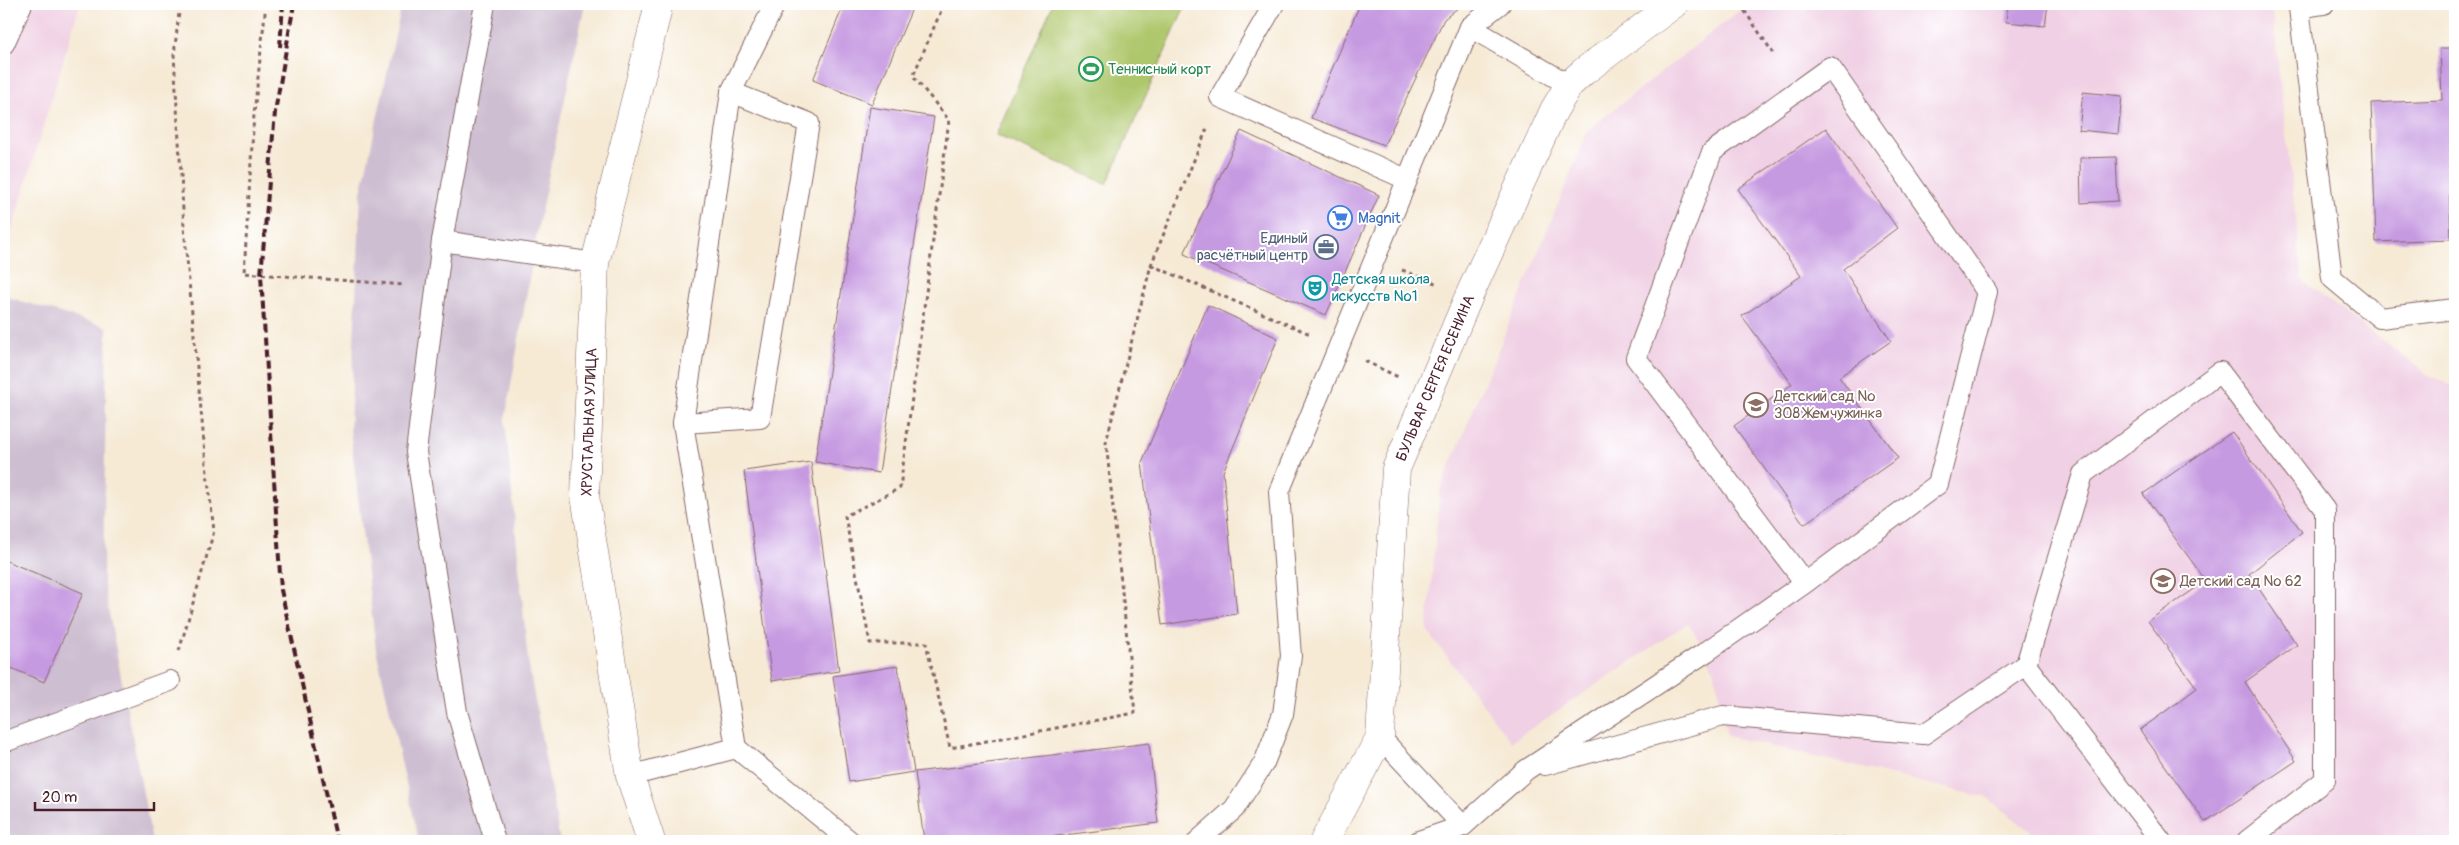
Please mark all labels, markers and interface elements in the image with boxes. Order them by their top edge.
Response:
sports icon: Теннисный корт [1078,56,1104,82]
place label: Теннисный корт [1108,60,1211,79]
supermarket icon: Magnit [1327,205,1353,231]
place label: Magnit [1358,209,1401,228]
place label: Единый расчётный центр [1197,229,1308,265]
office icon: Единый расчётный центр [1313,234,1339,260]
place label: Детская школа искусств №1 [1331,270,1430,306]
theatre icon: Детская школа искусств №1 [1302,275,1328,301]
street label: БУЛЬВАР СЕРГЕЯ ЕСЕНИНА [1392,292,1479,464]
street label: ХРУСТАЛЬНАЯ УЛИЦА [577,347,602,496]
place label: Детский сад № 308 Жемчужинка [1773,387,1882,423]
school or university icon: Детский сад № 308 Жемчужинка [1743,392,1769,418]
school or university icon: Детский сад № 62 [2150,568,2176,594]
place label: Детский сад № 62 [2179,572,2302,591]
scale bar [35,780,154,812]
text: 20 m [42,788,77,807]

